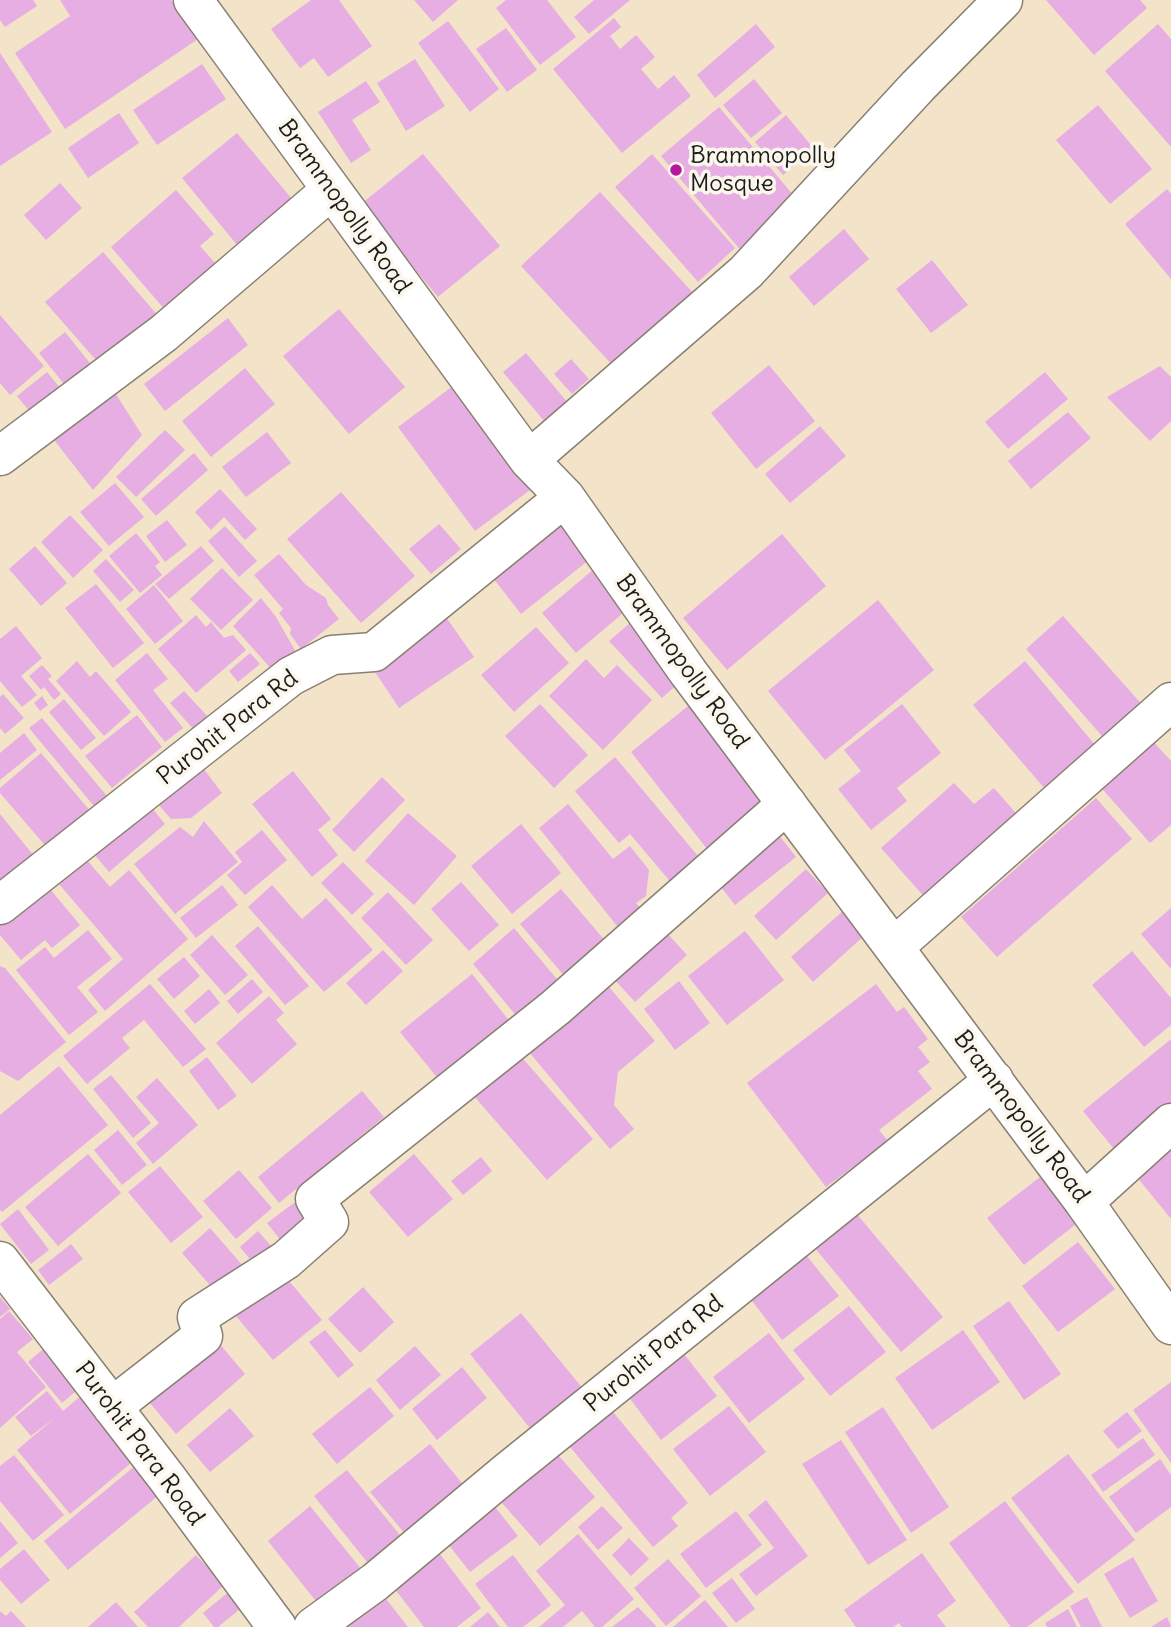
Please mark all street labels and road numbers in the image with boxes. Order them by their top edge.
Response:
street label: Brammopolly Road [271,114,417,300]
street label: Brammopolly Road [609,569,755,755]
street label: Purohit Para Rd [152,664,304,792]
street label: Brammopolly Road [947,1025,1095,1209]
street label: Purohit Para Rd [579,1289,729,1419]
street label: Purohit Para Road [68,1357,210,1531]

